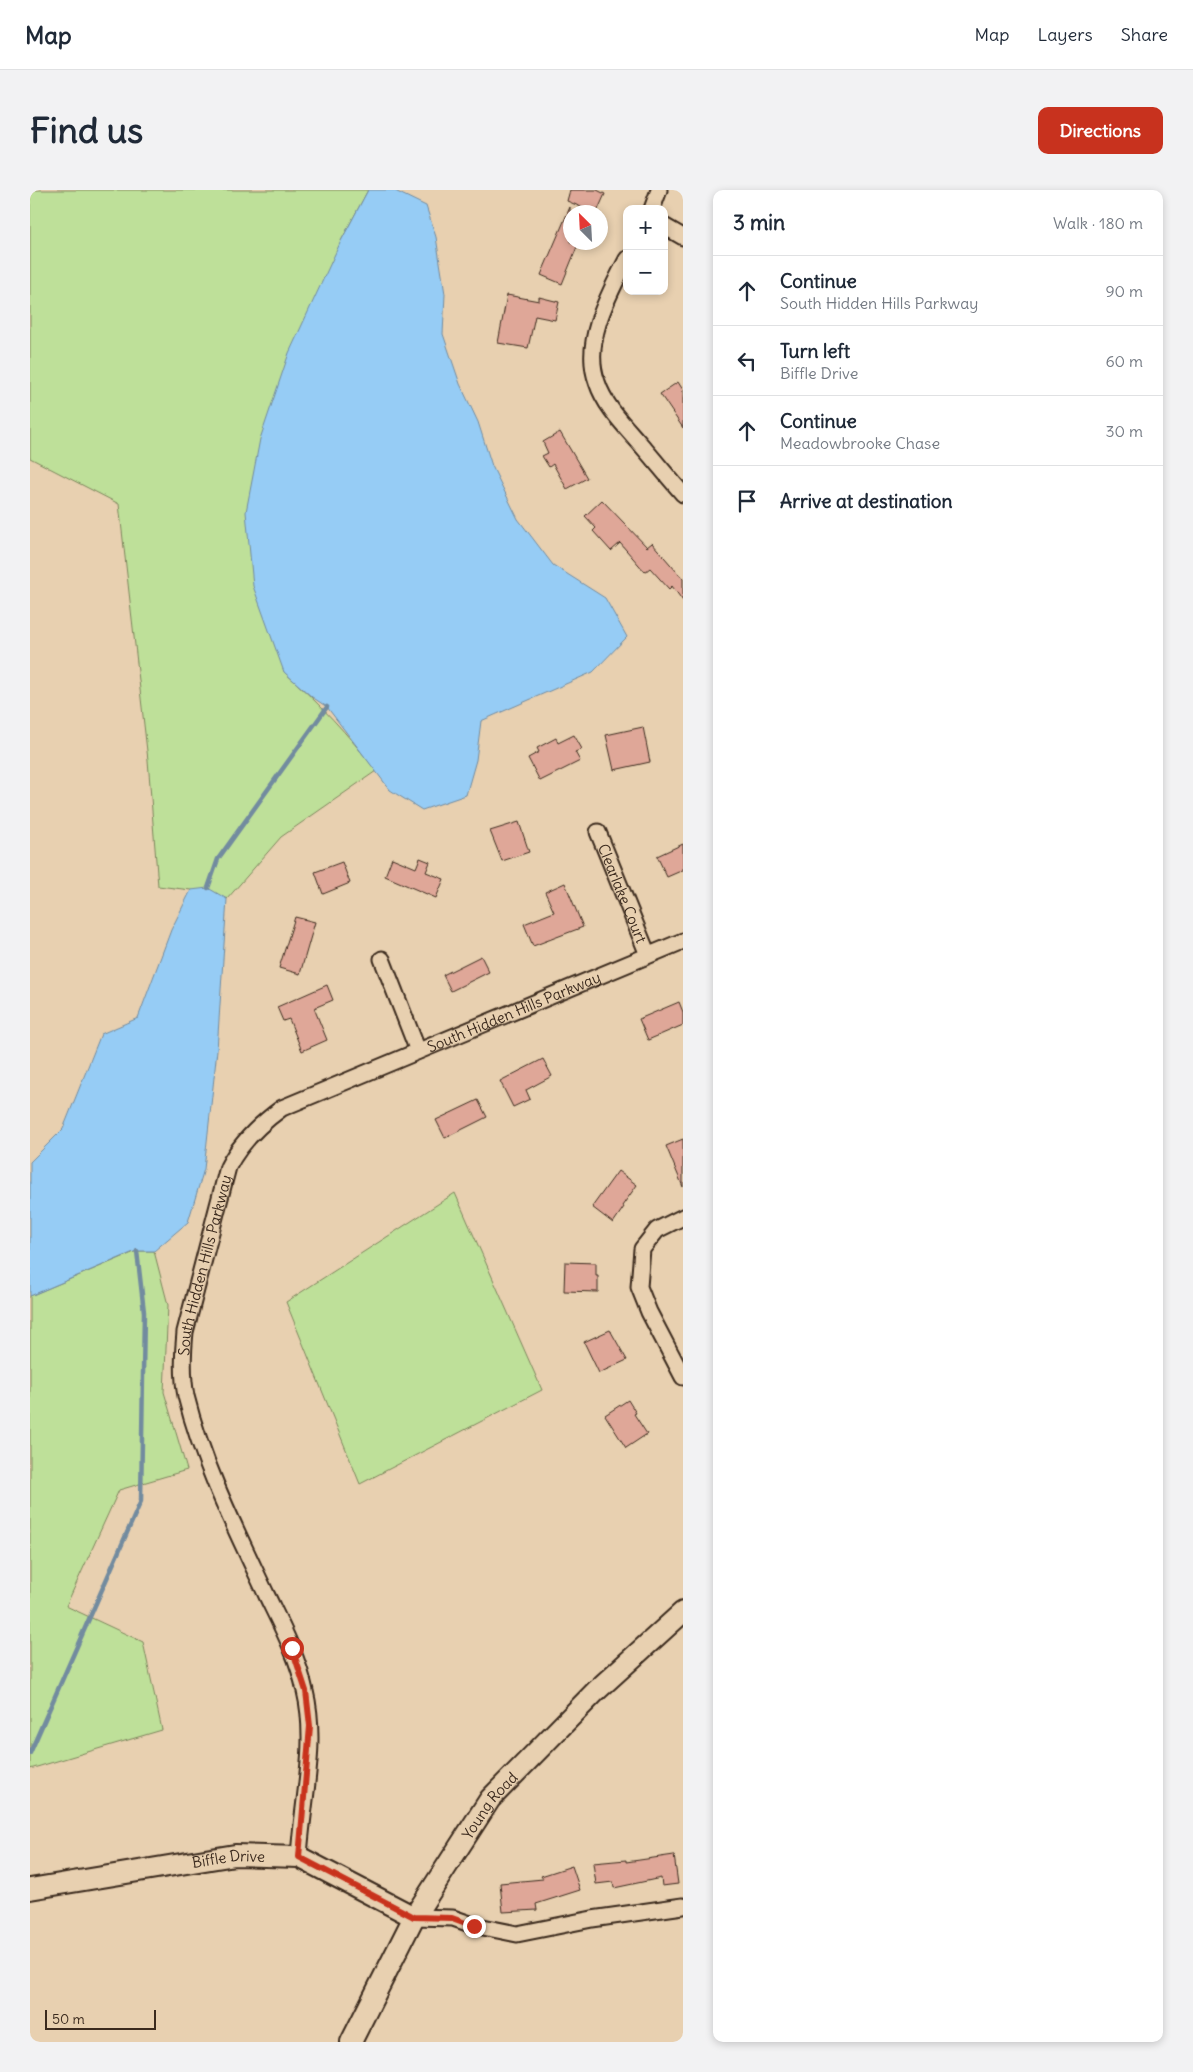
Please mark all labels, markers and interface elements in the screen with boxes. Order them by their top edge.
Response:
text: Map [25,20,72,50]
text: Map [974,23,1009,46]
text: Layers [1037,23,1093,46]
text: Share [1121,23,1168,46]
button: Directions [1038,107,1163,154]
text: Find us [30,108,143,152]
north arrow [563,205,608,250]
map controls [623,205,668,295]
button: + [623,205,668,250]
text: 3 min [733,209,785,236]
text: Walk · 180 m [1053,213,1143,233]
button: − [623,250,668,295]
text: Continue [780,269,857,293]
icon: ahead [733,277,761,305]
text: 90 m [1105,281,1143,301]
text: South Hidden Hills Parkway [780,293,978,313]
text: Turn left [780,339,850,363]
icon: left [733,347,761,375]
text: 60 m [1105,351,1143,371]
text: Biffle Drive [780,363,858,383]
text: Continue [780,409,857,433]
icon: ahead [733,417,761,445]
text: 30 m [1106,421,1143,441]
text: Meadowbrooke Chase [780,433,940,453]
icon: arrive [733,487,761,515]
text: Arrive at destination [780,489,953,513]
street label: Clearlake Court [594,841,651,946]
street label: South Hidden Hills Parkway [424,967,603,1056]
street label: South Hidden Hills Parkway [174,1173,235,1356]
route start [281,1637,304,1660]
street label: Young Road [457,1767,521,1842]
street label: Biffle Drive [190,1845,265,1872]
route end [463,1915,486,1938]
scale bar [45,2007,156,2030]
text: 50 m [52,2010,85,2028]

